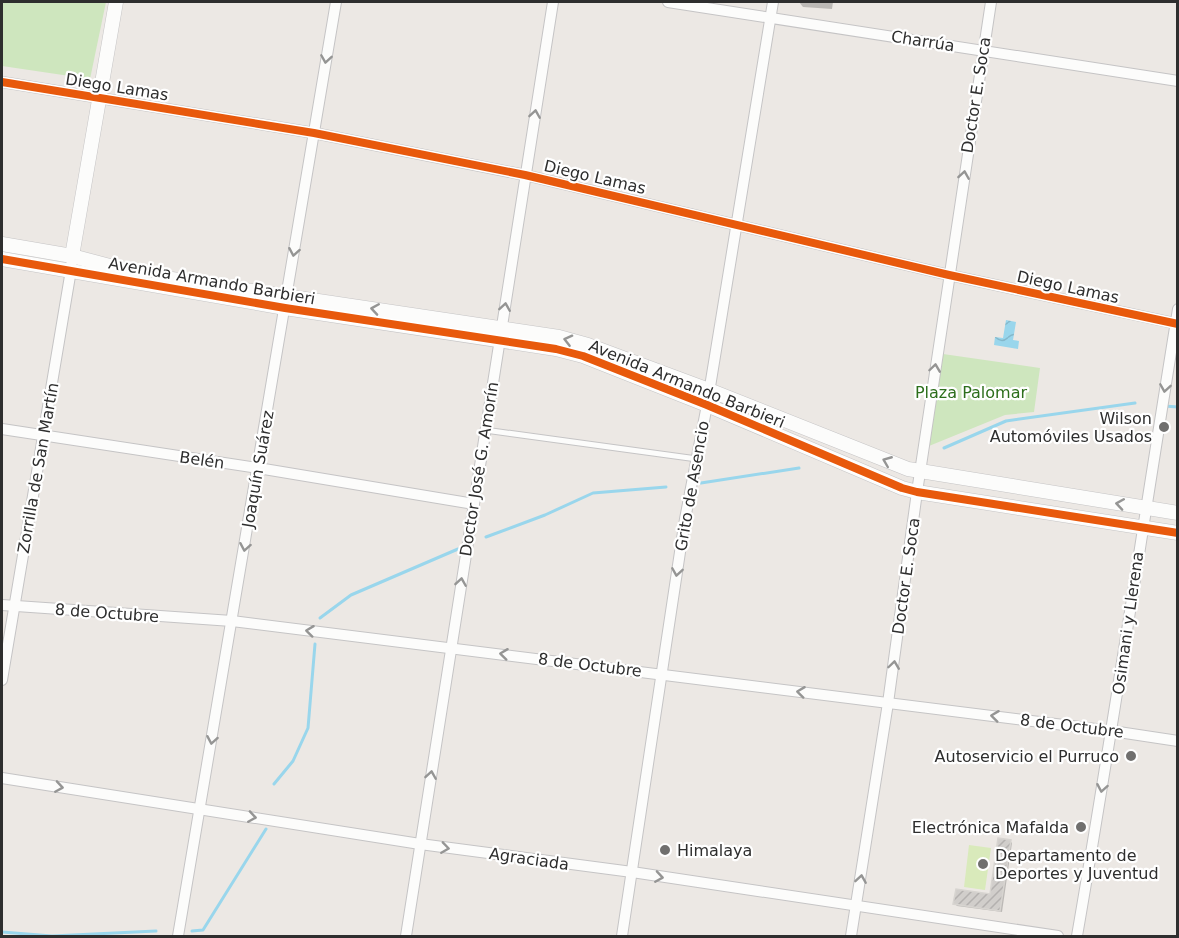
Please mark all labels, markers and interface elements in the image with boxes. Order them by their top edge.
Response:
street label: Charrúa [890,27,956,55]
street label: Doctor E. Soca [957,36,995,154]
one-way arrow [321,55,333,64]
street label: Diego Lamas [64,69,170,105]
one-way arrow [528,109,541,119]
street label: Diego Lamas [542,156,648,198]
one-way arrow [957,171,969,180]
one-way arrow [288,246,301,256]
street label: Avenida Armando Barbieri [107,253,317,309]
street label: Diego Lamas [1015,267,1121,307]
one-way arrow [498,302,510,311]
one-way arrow [370,304,380,316]
one-way arrow [563,334,573,347]
street label: Avenida Armando Barbieri [586,336,788,432]
one-way arrow [929,364,941,373]
street label: Doctor José G. Amorín [456,380,502,558]
street label: Zorrilla de San Martín [14,381,62,555]
park label: Plaza Palomar [915,383,1027,402]
one-way arrow [1159,383,1171,392]
street label: Joaquín Suárez [238,409,278,530]
place label: Wilson Automóviles Usados [990,409,1152,446]
street label: Grito de Asencio [671,419,713,553]
marker: Wilson Automóviles Usados [1157,420,1171,434]
street label: Belén [178,447,226,473]
one-way arrow [882,456,893,468]
one-way arrow [1115,499,1124,511]
street label: Doctor E. Soca [888,517,924,635]
one-way arrow [239,543,251,552]
street label: Osimani y Llerena [1109,550,1147,696]
one-way arrow [671,566,684,576]
one-way arrow [455,578,467,587]
street label: 8 de Octubre [54,600,160,626]
one-way arrow [305,625,315,637]
one-way arrow [499,649,508,661]
street label: 8 de Octubre [537,649,643,681]
one-way arrow [887,661,899,670]
one-way arrow [797,686,806,699]
street label: 8 de Octubre [1019,710,1125,742]
one-way arrow [990,711,999,723]
one-way arrow [207,735,219,744]
place label: Autoservicio el Purruco [935,747,1119,766]
marker: Autoservicio el Purruco [1124,749,1138,763]
one-way arrow [425,770,437,780]
one-way arrow [54,780,64,793]
one-way arrow [1097,783,1109,793]
one-way arrow [247,810,257,823]
place label: Electrónica Mafalda [912,818,1069,837]
marker: Electrónica Mafalda [1074,820,1088,834]
one-way arrow [440,841,449,853]
place label: Himalaya [677,841,752,860]
marker: Himalaya [658,843,672,857]
street label: Agraciada [488,844,570,874]
place label: Departamento de Deportes y Juventud [995,846,1159,883]
marker: Departamento de Deportes y Juventud [976,857,990,871]
one-way arrow [654,870,663,882]
one-way arrow [854,874,866,883]

